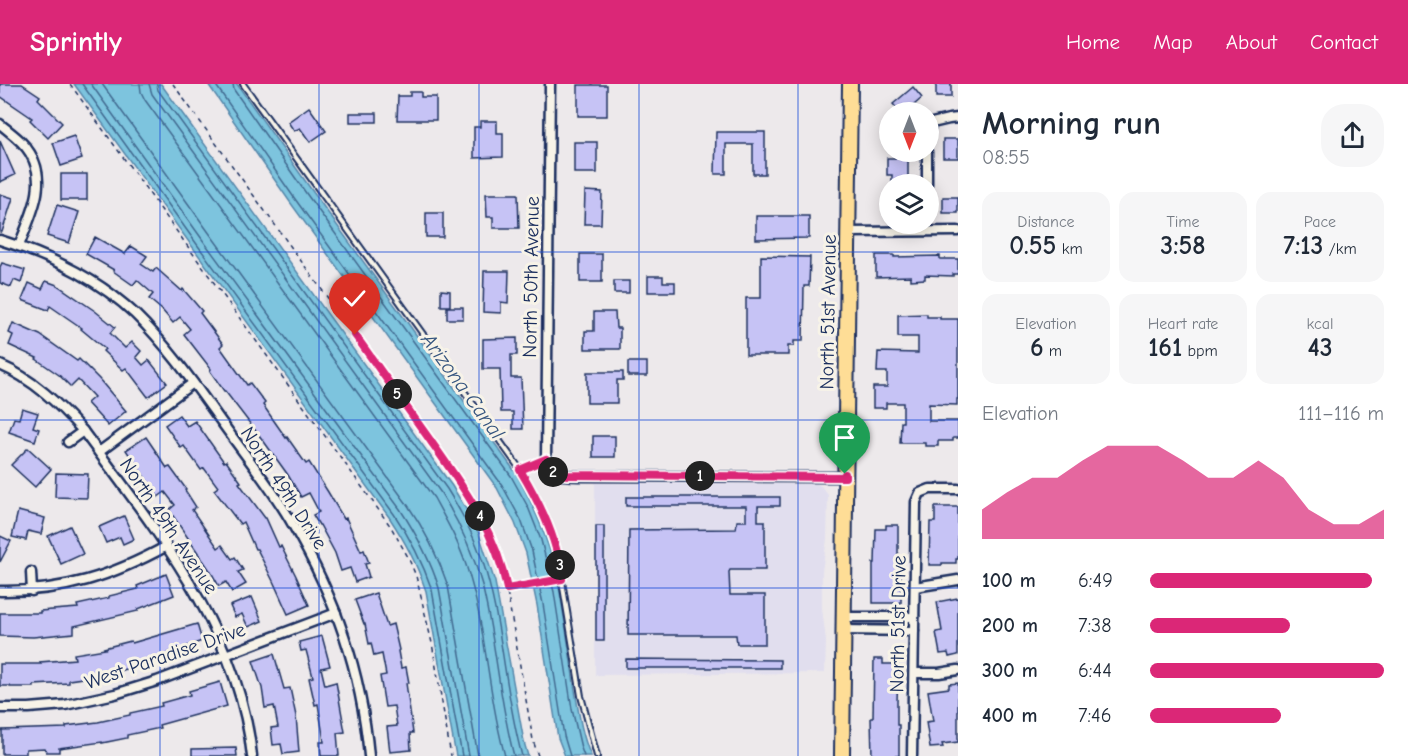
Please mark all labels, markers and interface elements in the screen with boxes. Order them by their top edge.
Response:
text: Sprintly [30,26,122,58]
text: Home [1066,30,1120,54]
text: Map [1153,30,1193,54]
text: About [1226,30,1277,54]
text: Contact [1310,30,1378,54]
north arrow [879,102,939,162]
map controls [879,102,939,234]
text: Morning run [982,104,1161,142]
button: share [1321,104,1384,167]
text: 08:55 [982,146,1030,169]
button: layers [879,174,939,234]
street label: North 50th Avenue [518,196,544,358]
text: Distance [1017,213,1075,231]
text: Time [1166,213,1200,231]
text: Pace [1304,213,1336,231]
text: 0.55 [1009,231,1056,261]
text: 3:58 [1160,231,1206,261]
text: 7:13 [1283,231,1323,261]
street label: North 51st Avenue [815,234,841,390]
text: km [1056,240,1083,258]
text: /km [1323,240,1357,258]
pin [329,273,380,335]
icon: check [338,282,371,315]
text: Elevation [1015,315,1077,333]
text: Heart rate [1148,315,1218,333]
text: kcal [1307,315,1333,333]
water label: Arizona Canal [416,327,510,444]
text: 6 [1030,333,1044,363]
text: 161 [1148,333,1182,363]
text: 43 [1307,333,1333,363]
text: m [1044,342,1062,360]
text: bpm [1182,342,1218,360]
pin: 5 [382,379,412,409]
text: 5 [393,385,401,403]
text: Elevation [982,402,1059,425]
text: 111–116 m [1298,402,1384,425]
pin [819,412,870,474]
icon: arrive [828,421,861,454]
street label: North 49th Drive [236,422,332,554]
street label: North 49th Avenue [115,454,223,598]
pin: 2 [538,457,568,487]
pin: 1 [685,461,715,491]
text: 2 [549,463,557,481]
text: 1 [697,467,703,485]
pin: 4 [465,501,495,531]
text: 4 [476,507,484,525]
pin: 3 [545,550,575,580]
street label: North 51st Drive [885,555,911,693]
text: 3 [556,556,564,574]
text: 100 m [982,569,1036,592]
text: 6:49 [1078,569,1113,592]
text: 200 m [982,614,1038,637]
text: 7:38 [1078,614,1112,637]
street label: West Paradise Drive [82,618,248,694]
text: 300 m [982,659,1038,682]
text: 6:44 [1078,659,1112,682]
text: 400 m [982,704,1037,727]
text: 7:46 [1078,704,1112,727]

